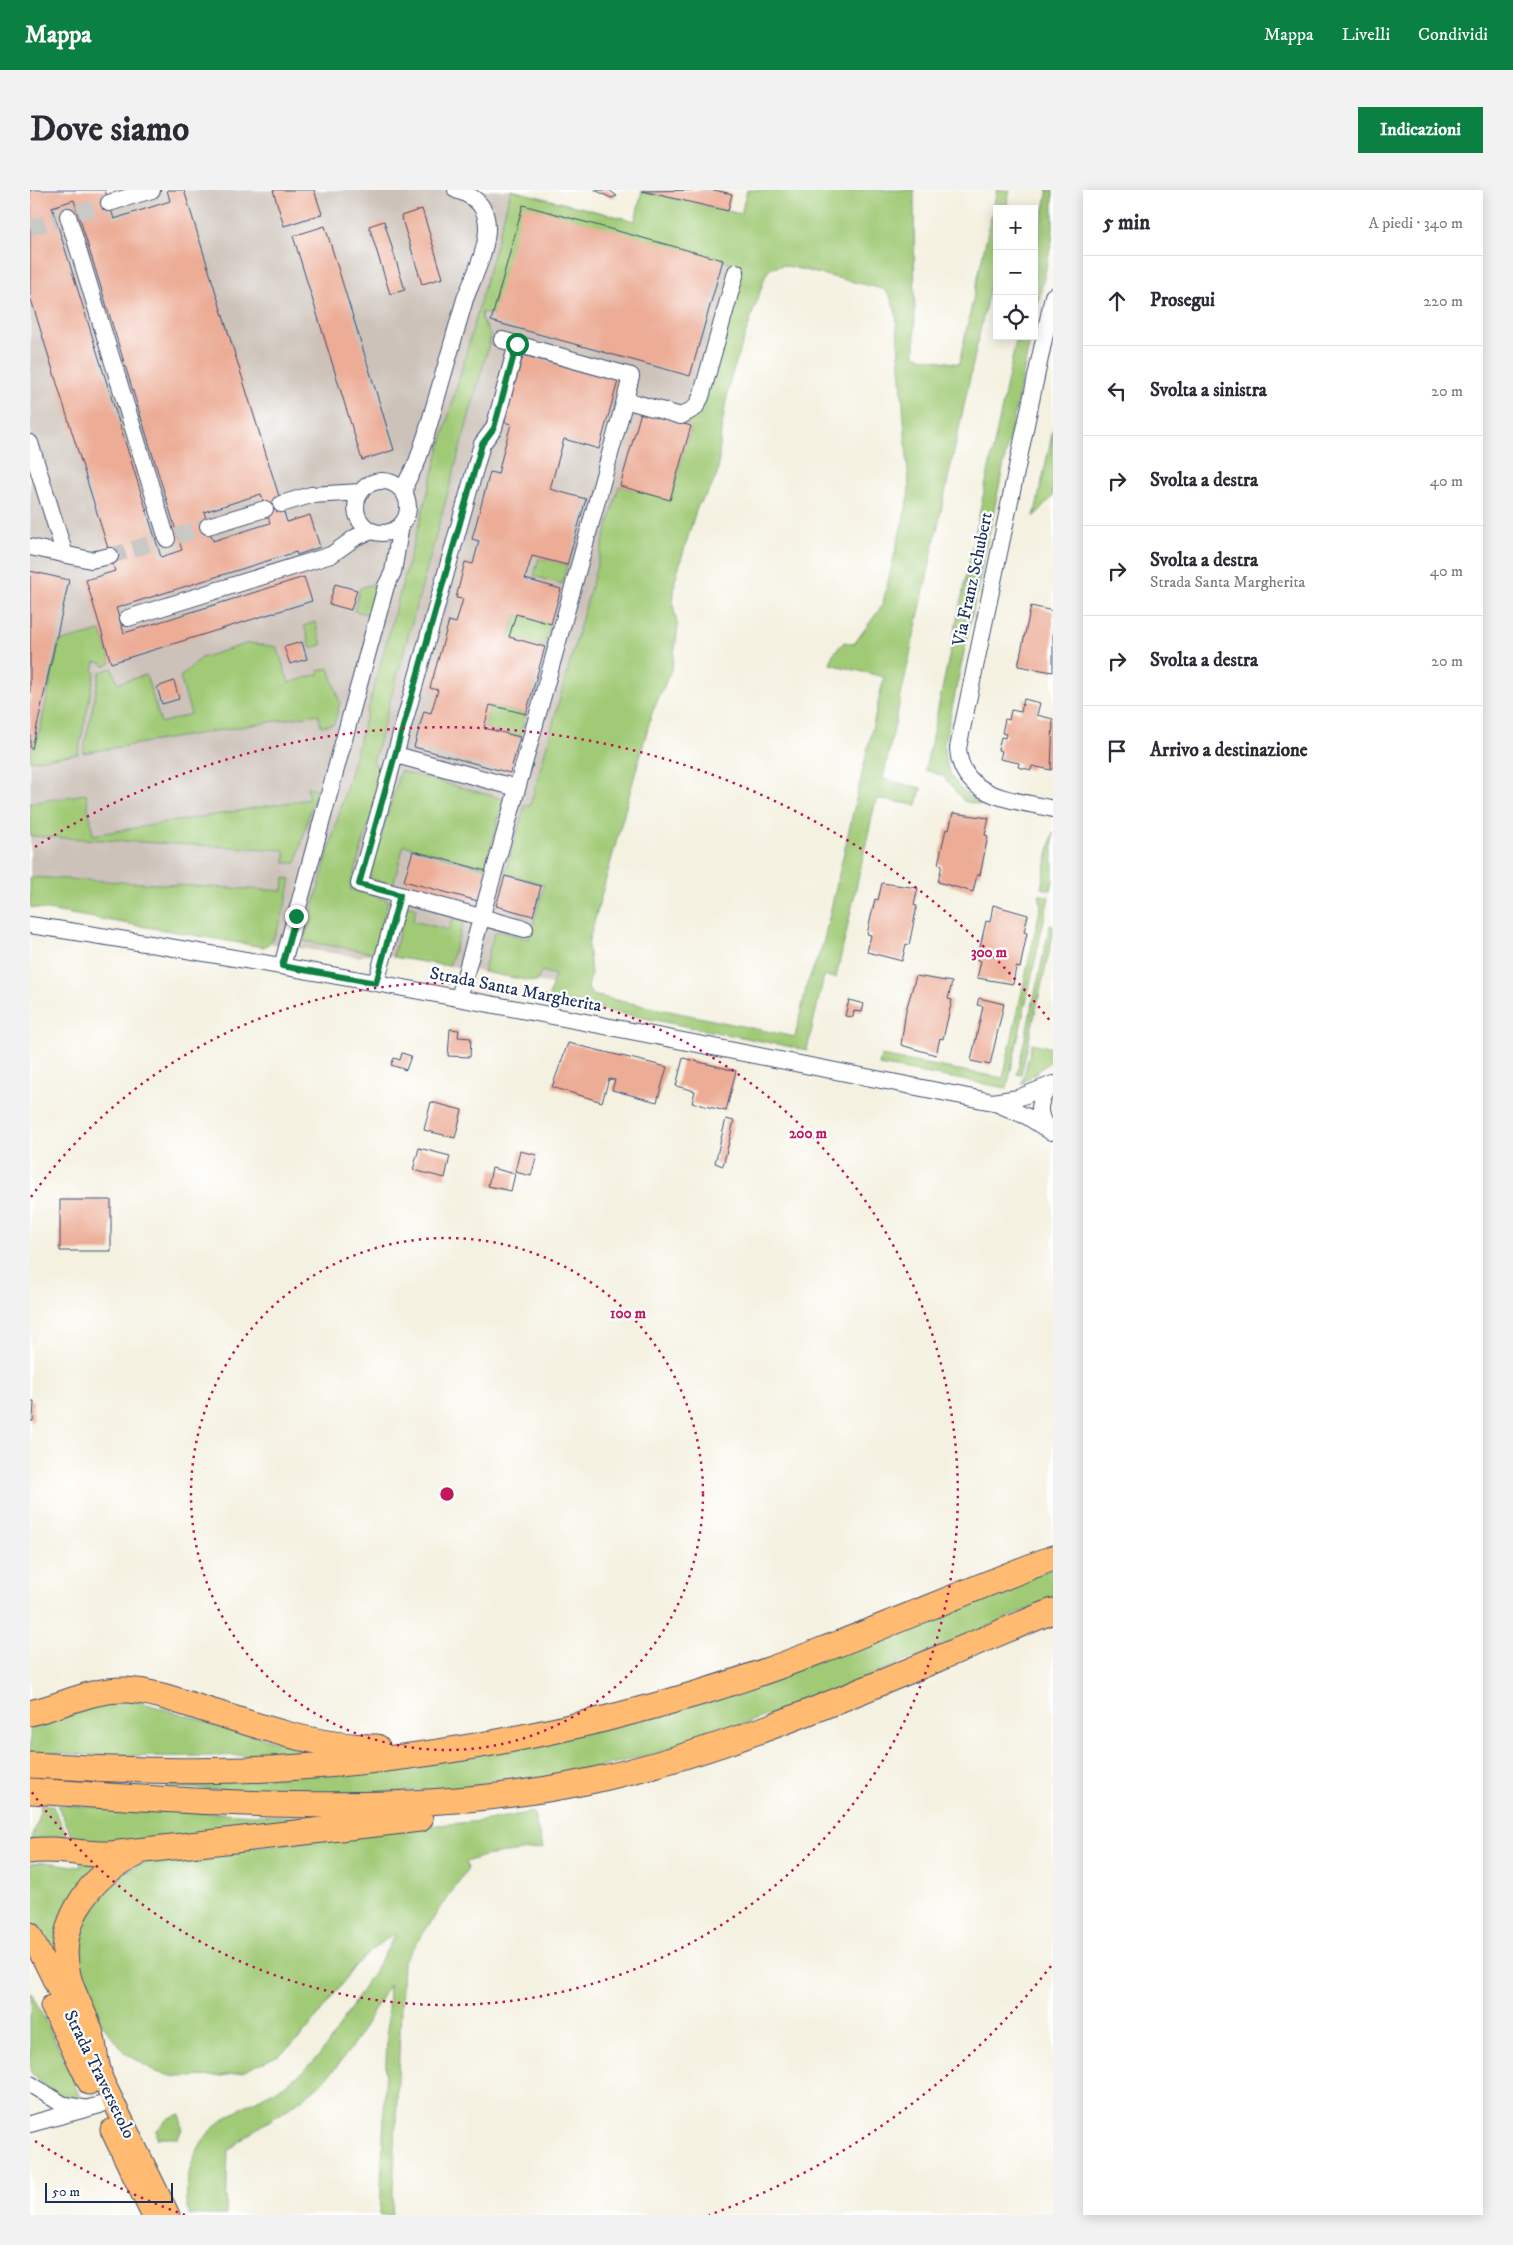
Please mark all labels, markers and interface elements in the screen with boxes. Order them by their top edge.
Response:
text: Mappa [25,20,91,50]
text: Mappa [1264,24,1314,46]
text: Livelli [1342,24,1390,46]
text: Condividi [1418,24,1488,46]
button: Indicazioni [1358,107,1483,153]
text: Dove siamo [30,108,189,152]
map controls [993,205,1038,340]
button: + [993,205,1038,250]
text: 5 min [1103,210,1150,236]
text: A piedi · 340 m [1369,213,1463,233]
button: − [993,250,1038,295]
icon: ahead [1103,287,1131,315]
text: Prosegui [1150,289,1215,312]
text: 220 m [1423,291,1463,311]
button: locate [993,295,1038,340]
route start [506,333,529,356]
icon: left [1103,377,1131,405]
text: Svolta a sinistra [1150,379,1267,402]
text: 20 m [1431,381,1463,401]
icon: right [1103,467,1131,495]
text: Svolta a destra [1150,469,1258,492]
text: 40 m [1430,471,1463,491]
street label: Via Franz Schubert [948,510,998,649]
text: Svolta a destra [1150,549,1258,572]
icon: right [1103,557,1131,585]
text: 40 m [1430,561,1463,581]
text: Strada Santa Margherita [1150,572,1305,592]
icon: right [1103,647,1131,675]
text: Svolta a destra [1150,649,1258,672]
text: 20 m [1431,651,1463,671]
icon: arrive [1103,737,1131,765]
text: Arrivo a destinazione [1150,739,1308,762]
route end [285,905,308,928]
text: 300 m [971,943,1008,962]
street label: Strada Santa Margherita [428,963,604,1018]
text: 200 m [789,1124,828,1143]
text: 100 m [610,1304,647,1323]
centre of rings [438,1485,456,1503]
street label: Strada Traversetolo [58,2007,140,2142]
scale bar [45,2180,172,2203]
text: 50 m [52,2183,80,2201]

